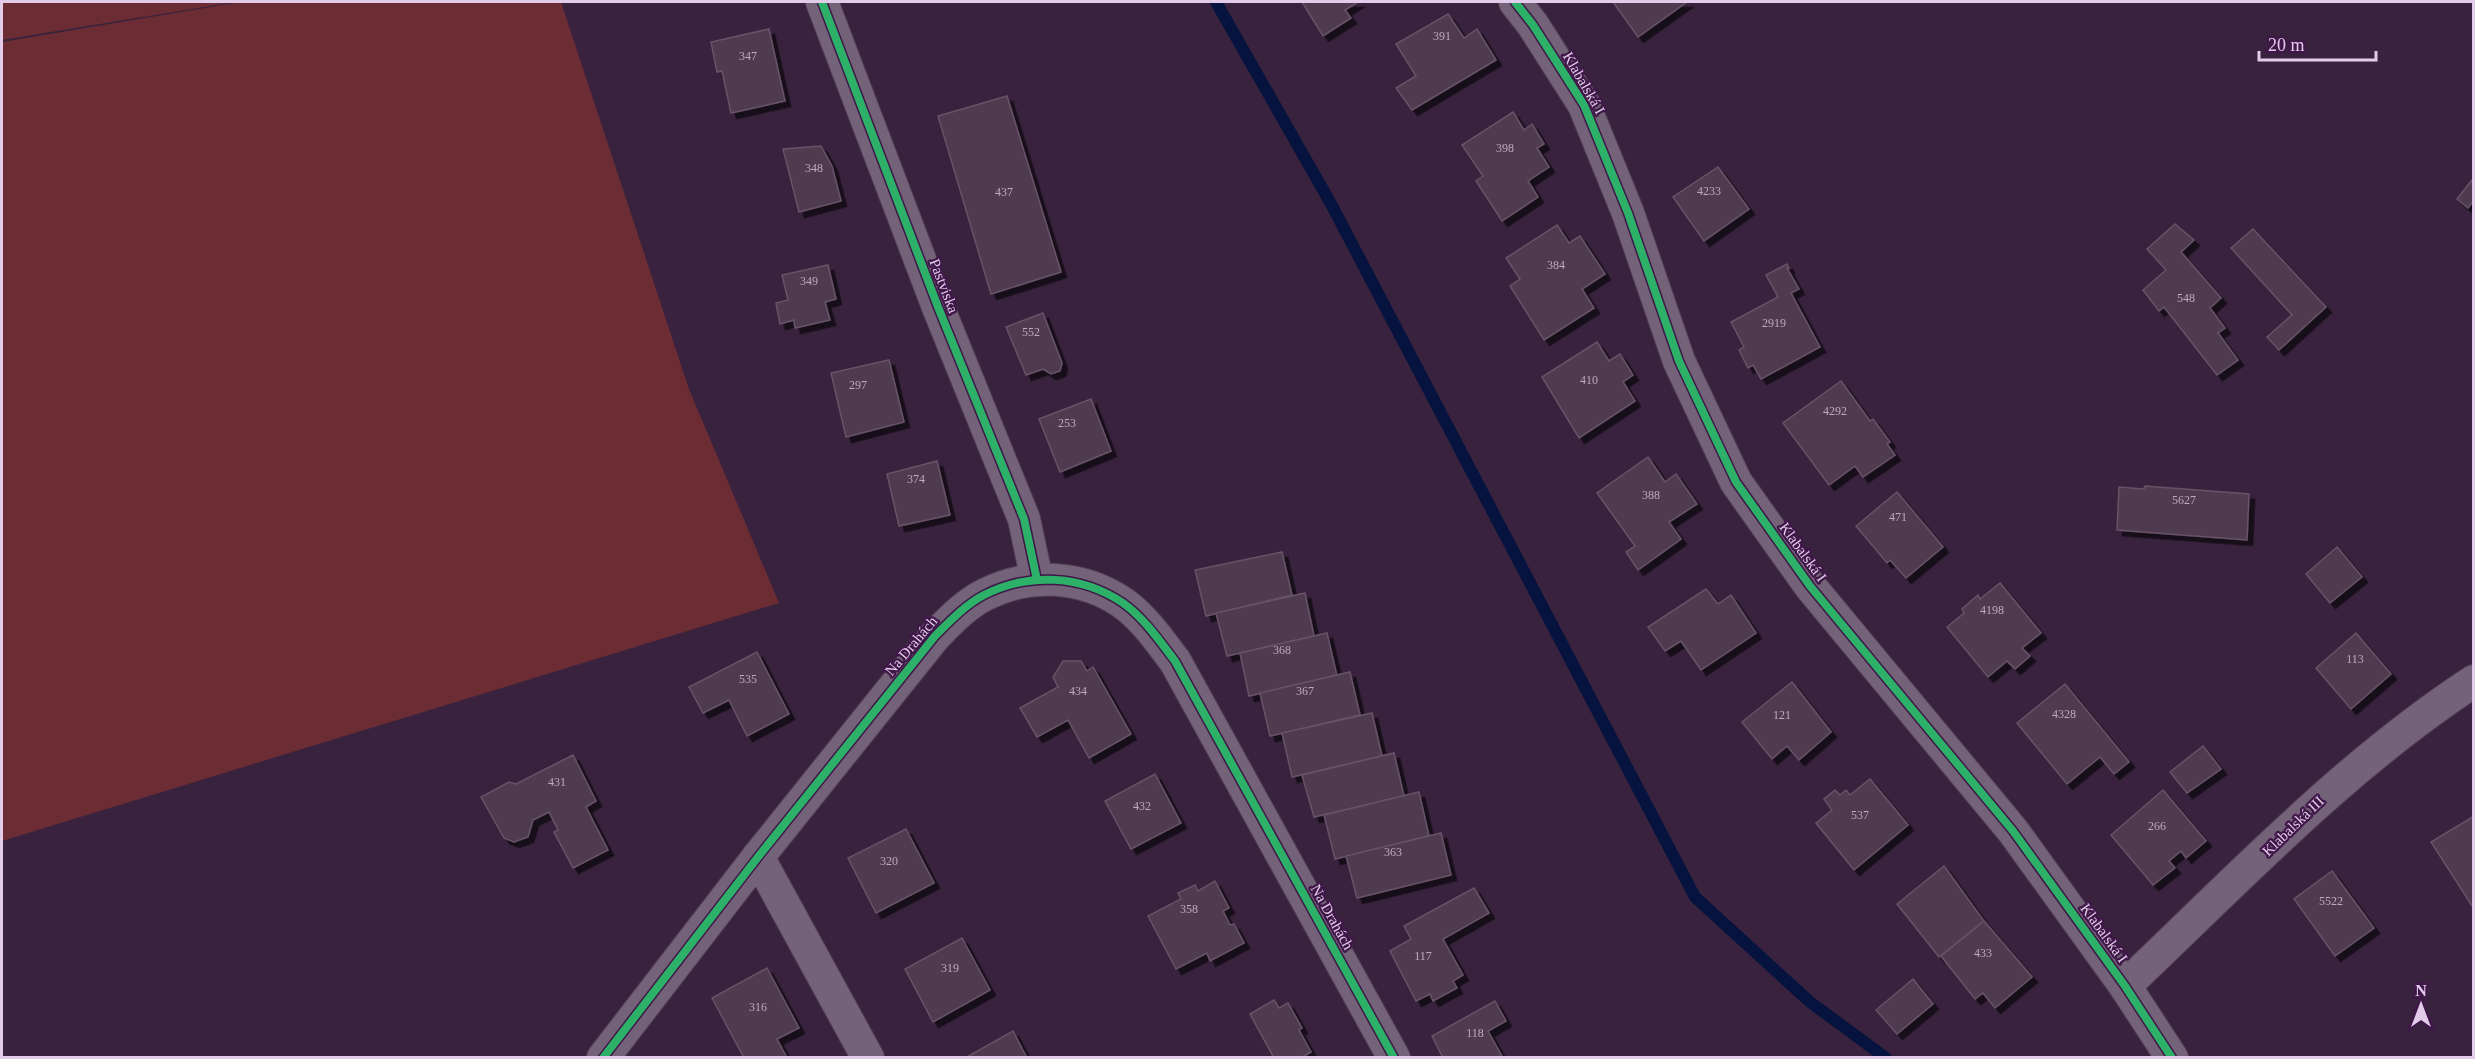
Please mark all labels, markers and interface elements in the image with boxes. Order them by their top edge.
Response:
scale bar [2259,24,2376,62]
house number: 391 [1433,29,1451,43]
text: 20 m [2268,35,2305,55]
house number: 347 [739,49,757,63]
street label: Klabalská I [1560,49,1608,117]
house number: 398 [1496,141,1514,155]
house number: 348 [805,161,823,175]
house number: 4233 [1697,184,1721,198]
house number: 437 [995,185,1013,199]
street label: Pastviska [926,257,962,316]
house number: 384 [1547,258,1565,272]
house number: 349 [800,274,818,288]
house number: 548 [2177,291,2195,305]
house number: 2919 [1762,316,1786,330]
house number: 552 [1022,325,1040,339]
house number: 410 [1580,373,1598,387]
house number: 297 [849,378,867,392]
house number: 4292 [1823,404,1847,418]
house number: 253 [1058,416,1076,430]
house number: 374 [907,472,925,486]
house number: 388 [1642,488,1660,502]
house number: 5627 [2172,493,2196,507]
house number: 471 [1889,510,1907,524]
street label: Klabalská I [1776,519,1830,585]
house number: 4198 [1980,603,2004,617]
street label: Na Drahách [882,613,941,679]
house number: 368 [1273,643,1291,657]
house number: 113 [2346,652,2364,666]
house number: 535 [739,672,757,686]
house number: 434 [1069,684,1087,698]
house number: 367 [1296,684,1314,698]
house number: 4328 [2052,707,2076,721]
house number: 121 [1773,708,1791,722]
house number: 431 [548,775,566,789]
street label: Klabalská III [2259,793,2327,859]
house number: 432 [1133,799,1151,813]
house number: 537 [1851,808,1869,822]
house number: 266 [2148,819,2166,833]
house number: 363 [1384,845,1402,859]
house number: 320 [880,854,898,868]
street label: Na Drahách [1308,882,1357,953]
house number: 5522 [2319,894,2343,908]
street label: Klabalská I [2077,900,2131,966]
house number: 358 [1180,902,1198,916]
house number: 433 [1974,946,1992,960]
house number: 117 [1414,949,1432,963]
house number: 319 [941,961,959,975]
north arrow [2391,975,2451,1035]
text: N [2415,982,2427,999]
house number: 316 [749,1000,767,1014]
house number: 118 [1466,1026,1484,1040]

